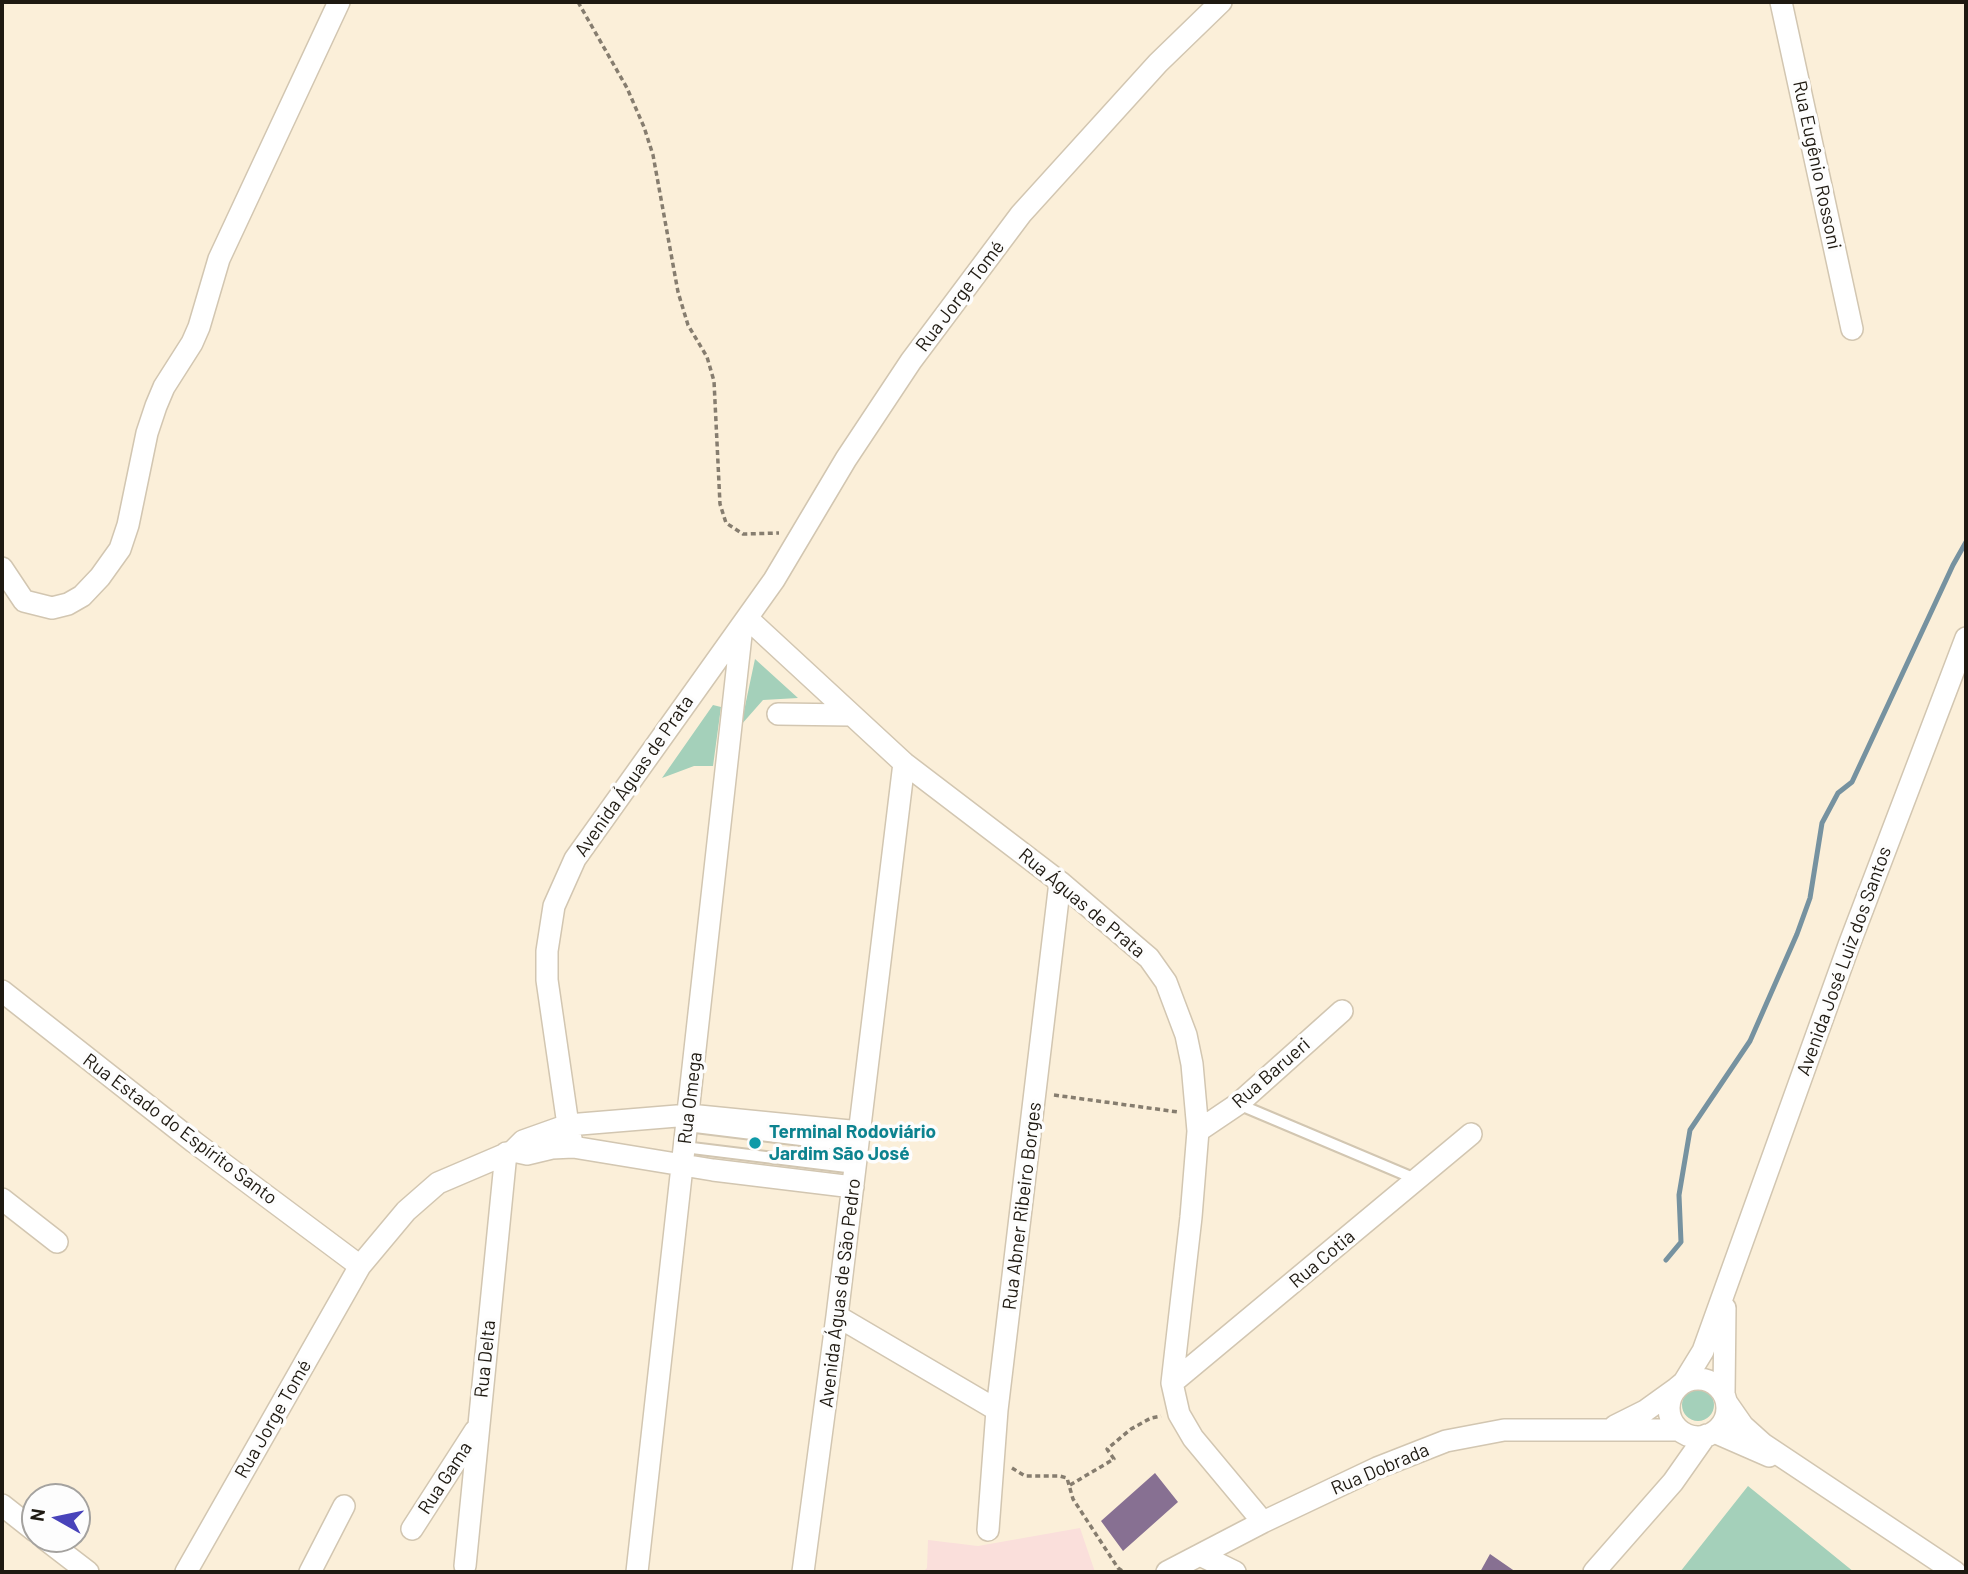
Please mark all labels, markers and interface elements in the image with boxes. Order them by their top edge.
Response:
street label: Rua Eugênio Rossoni [1788,79,1846,251]
street label: Rua Jorge Tomé [911,236,1009,356]
street label: Avenida Águas de Prata [570,691,698,861]
street label: Rua Águas de Prata [1014,843,1150,963]
street label: Avenida José Luiz dos Santos [1792,843,1896,1079]
street label: Rua Barueri [1227,1033,1315,1113]
street label: Rua Estado do Espírito Santo [78,1048,282,1210]
street label: Rua Omega [673,1051,707,1145]
street label: Rua Abner Ribeiro Borges [998,1101,1046,1311]
place label: Terminal Rodoviário Jardim São José [769,1121,936,1165]
marker: Terminal Rodoviário Jardim São José [747,1135,763,1151]
street label: Avenida Águas de São Pedro [815,1177,865,1409]
street label: Rua Cotia [1285,1225,1359,1293]
street label: Rua Delta [470,1319,500,1399]
street label: Rua Jorge Tomé [230,1356,316,1482]
street label: Rua Gama [413,1437,477,1519]
street label: Rua Dobrada [1327,1438,1433,1500]
north arrow [21,1483,91,1553]
text: N [24,1507,49,1523]

